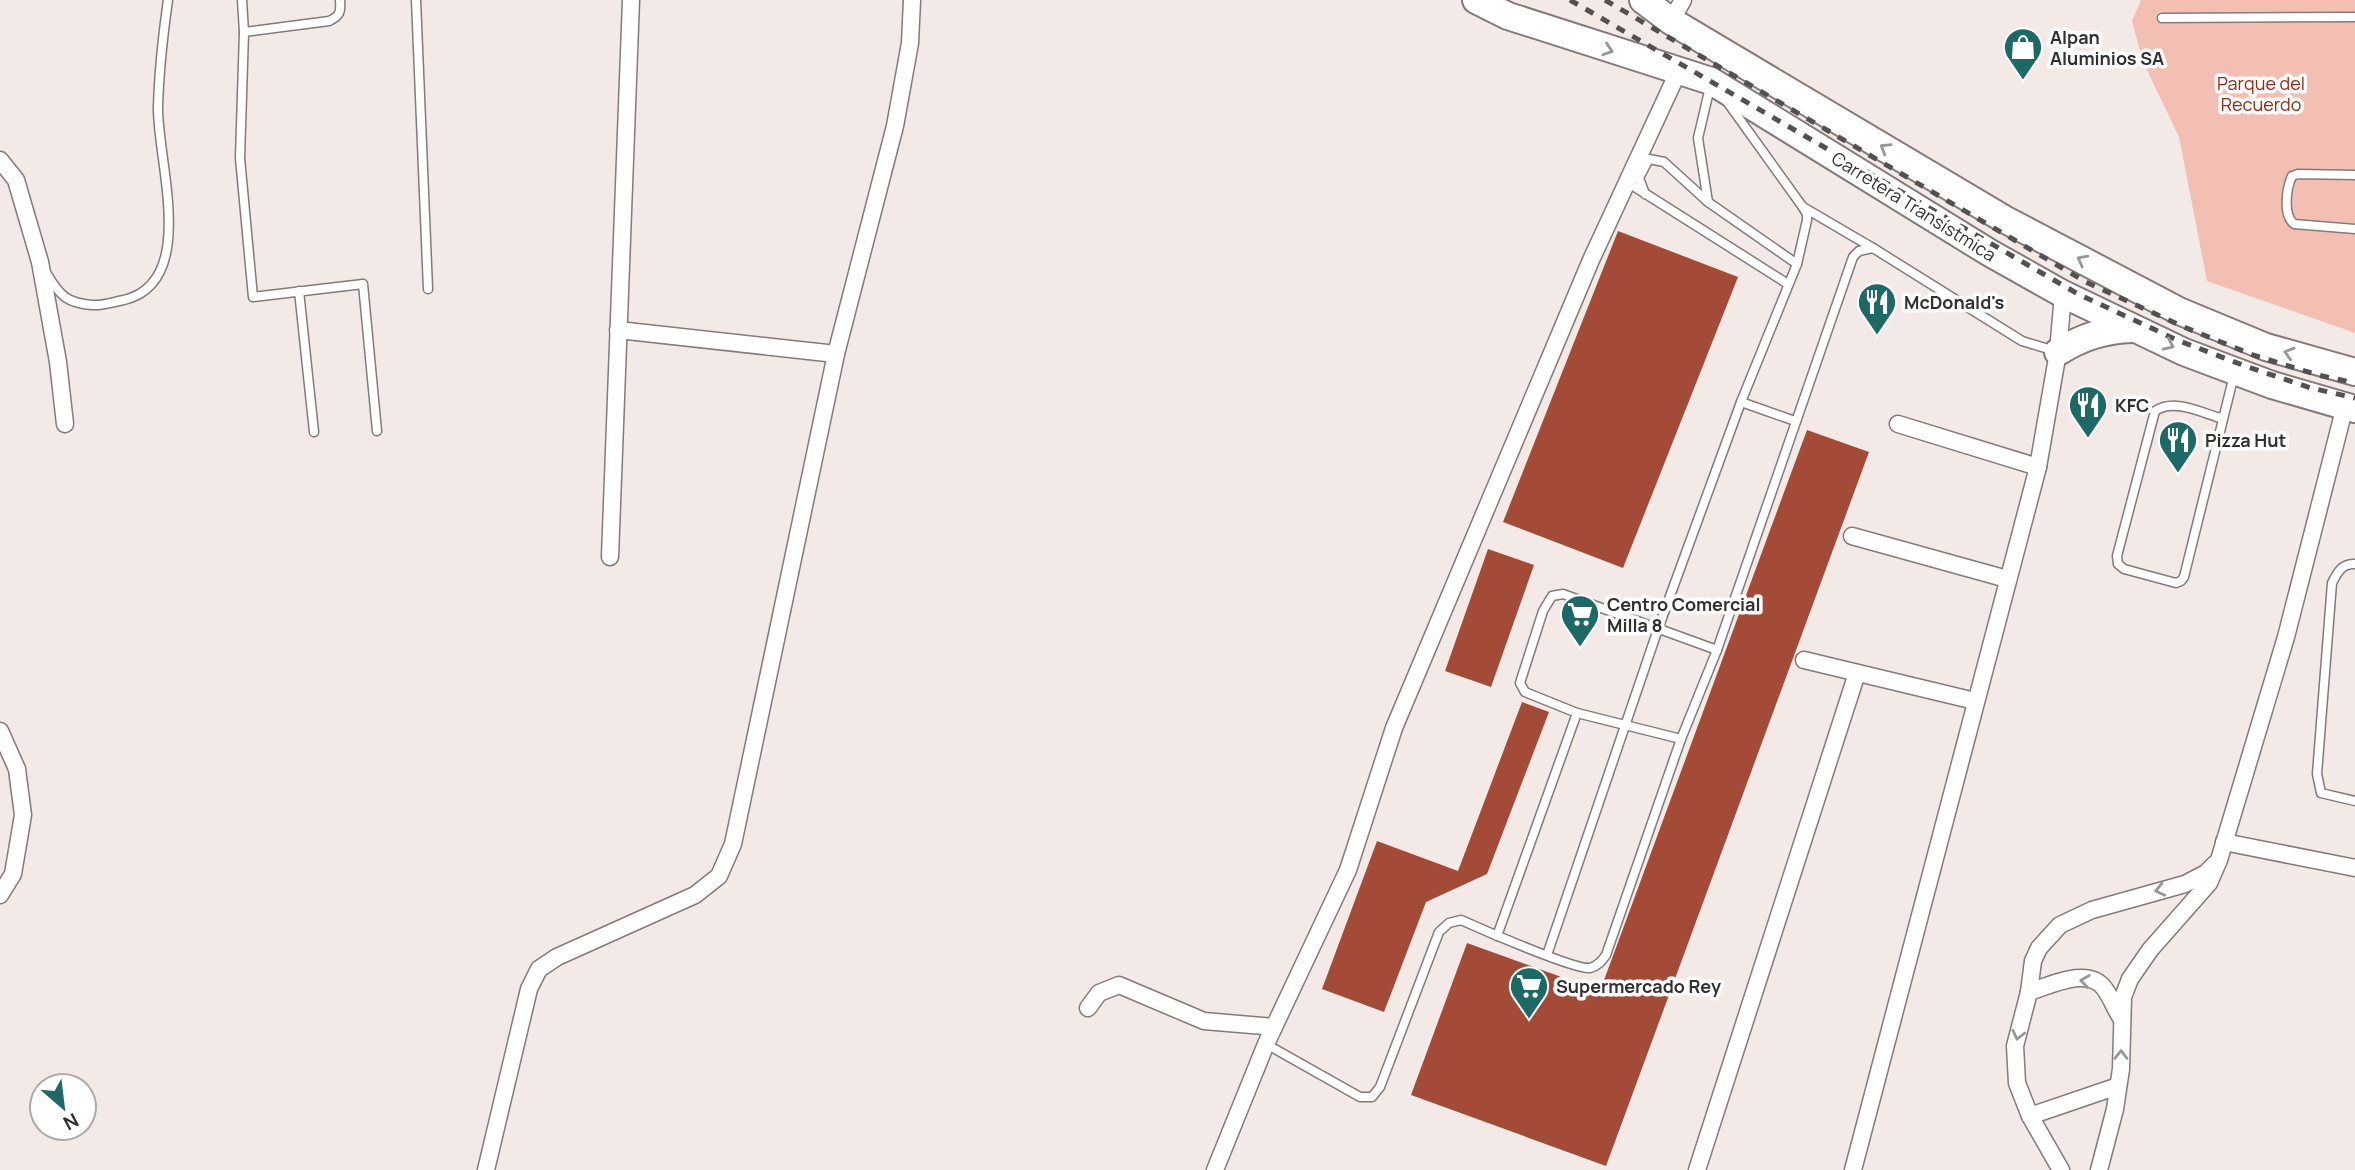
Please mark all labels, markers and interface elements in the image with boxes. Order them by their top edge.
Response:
place label: Alpan Aluminios SA [2050,25,2164,70]
shop icon: Alpan Aluminios SA [2002,26,2044,81]
one-way arrow [1602,41,1614,56]
park label: Parque del Recuerdo [2217,71,2305,116]
one-way arrow [1879,143,1892,156]
street label: Carretera Transístmica [1827,146,2001,266]
one-way arrow [2077,255,2090,269]
restaurant icon: McDonald's [1856,281,1898,336]
place label: McDonald's [1904,290,2005,314]
one-way arrow [2162,337,2174,351]
one-way arrow [2284,347,2296,362]
restaurant icon: KFC [2067,384,2109,439]
place label: KFC [2115,393,2149,417]
restaurant icon: Pizza Hut [2157,419,2199,474]
place label: Pizza Hut [2205,428,2286,452]
place label: Centro Comercial Milla 8 [1607,592,1760,637]
supermarket icon: Centro Comercial Milla 8 [1559,593,1601,648]
one-way arrow [2154,882,2166,896]
supermarket icon: Supermercado Rey [1508,965,1550,1020]
one-way arrow [2080,973,2091,988]
place label: Supermercado Rey [1556,974,1721,998]
one-way arrow [2012,1029,2026,1041]
one-way arrow [2113,1050,2129,1060]
north arrow [28,1072,98,1142]
text: N [59,1107,83,1137]

